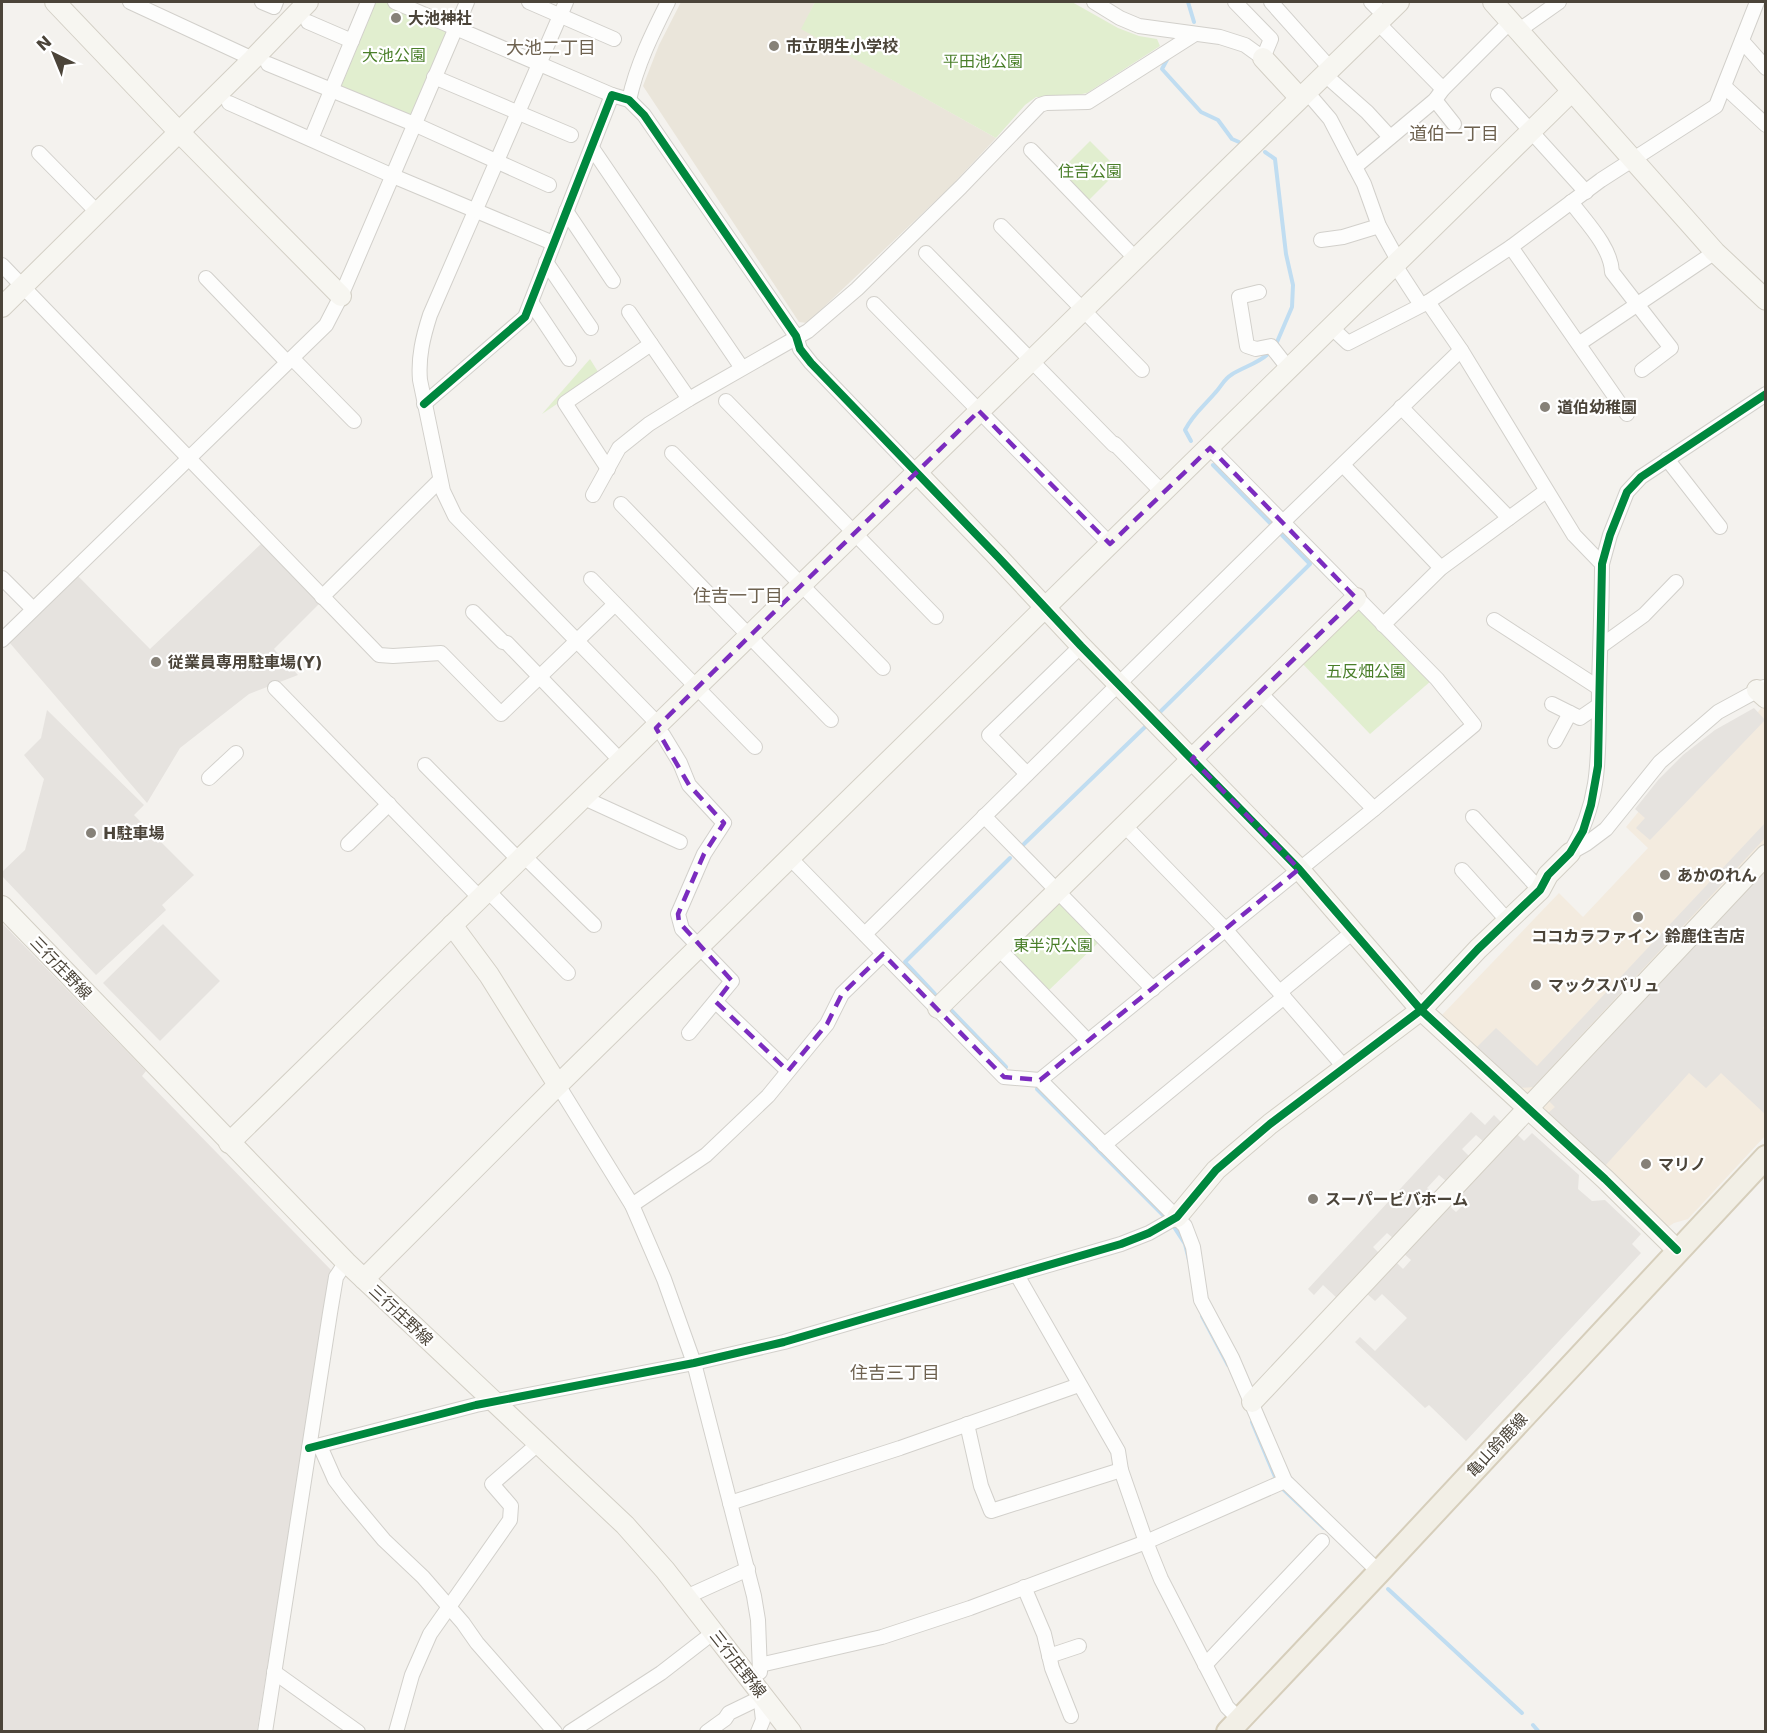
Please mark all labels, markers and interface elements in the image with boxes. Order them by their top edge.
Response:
place label: 大池神社 [408,9,472,28]
marker: 大池神社 [389,11,403,25]
north arrow [24,24,84,84]
text: N [33,32,55,55]
district label: 大池二丁目 [506,37,596,58]
place label: 市立明生小学校 [786,37,898,56]
marker: 市立明生小学校 [767,39,781,53]
park label: 大池公園 [362,46,426,65]
park label: 平田池公園 [943,52,1023,71]
district label: 道伯一丁目 [1409,123,1499,144]
park label: 住吉公園 [1058,162,1122,181]
place label: 道伯幼稚園 [1557,398,1637,417]
marker: 道伯幼稚園 [1538,400,1552,414]
district label: 住吉一丁目 [693,585,783,606]
place label: 従業員専用駐車場(Y) [168,653,322,672]
marker: 従業員専用駐車場(Y) [149,655,163,669]
park label: 五反畑公園 [1326,662,1406,681]
place label: H駐車場 [103,824,164,843]
marker: H駐車場 [84,826,98,840]
place label: あかのれん [1677,866,1757,885]
marker: あかのれん [1658,868,1672,882]
marker: ココカラファイン 鈴鹿住吉店 [1631,910,1645,924]
place label: ココカラファイン 鈴鹿住吉店 [1531,927,1745,946]
street label: 三行庄野線 [26,933,96,1003]
park label: 東半沢公園 [1013,936,1093,955]
place label: マックスバリュ [1548,976,1660,995]
marker: マックスバリュ [1529,978,1543,992]
place label: マリノ [1658,1155,1706,1174]
marker: マリノ [1639,1157,1653,1171]
place label: スーパービバホーム [1325,1190,1468,1209]
marker: スーパービバホーム [1306,1192,1320,1206]
street label: 三行庄野線 [365,1281,437,1349]
district label: 住吉三丁目 [850,1362,940,1383]
street label: 亀山鈴鹿線 [1463,1409,1531,1481]
street label: 三行庄野線 [706,1627,770,1701]

